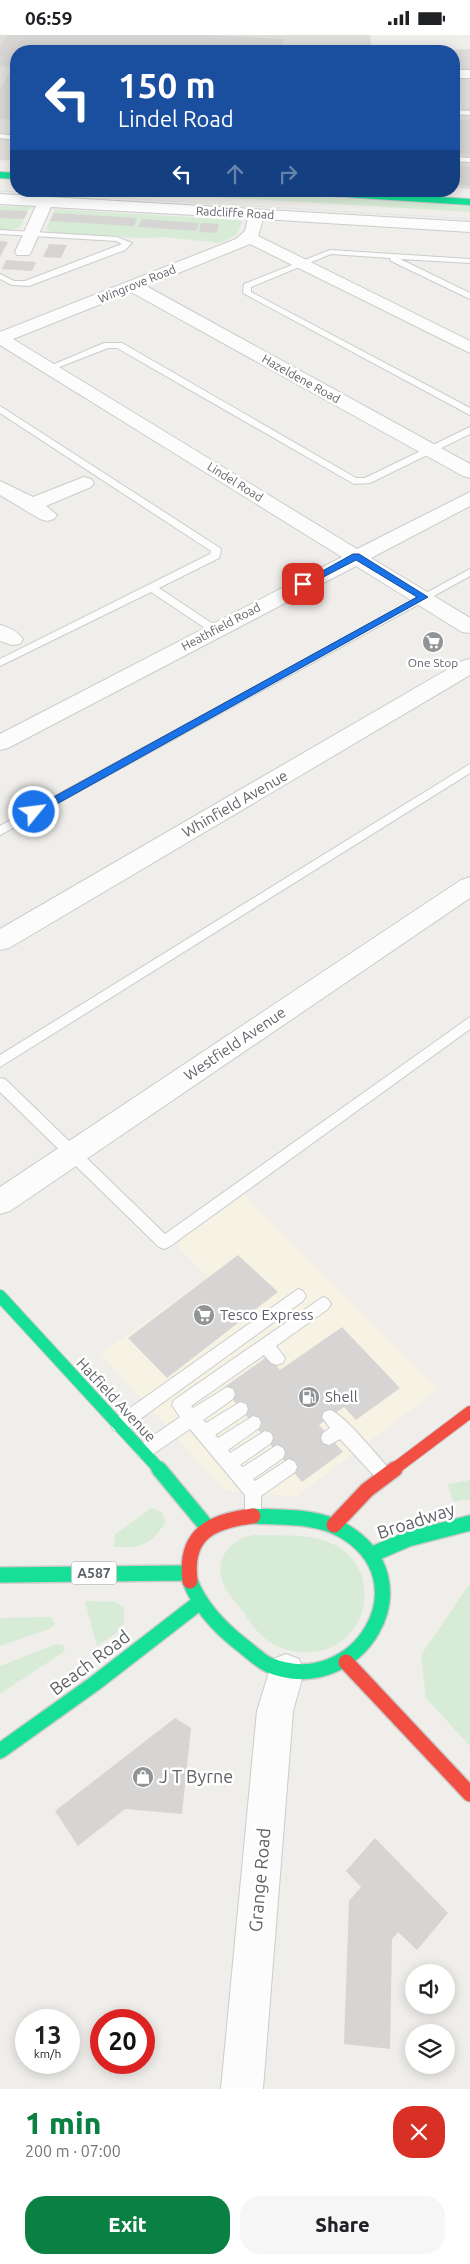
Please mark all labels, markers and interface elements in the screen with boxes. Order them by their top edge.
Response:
text: 06:59 [25,7,73,29]
icon: left [35,65,100,130]
text: 150 m [118,65,216,105]
text: Lindel Road [118,106,234,131]
icon: left [168,160,196,188]
icon: ahead [221,160,249,188]
icon: right [274,160,302,188]
street label: Radcliffe Road [196,204,275,221]
street label: Wingrove Road [96,262,177,305]
street label: Hazeldene Road [260,352,343,405]
street label: Lindel Road [205,459,265,504]
pin [282,563,324,605]
icon: arrive [289,570,317,598]
street label: Heathfield Road [179,600,262,653]
supermarket icon: One Stop [421,630,445,654]
place label: One Stop [408,656,458,669]
street label: Whinfield Avenue [179,766,291,841]
position arrow [7,785,59,837]
street label: Westfield Avenue [181,1003,289,1084]
supermarket icon: Tesco Express [192,1303,216,1327]
place label: Tesco Express [220,1306,313,1323]
street label: Hatfield Avenue [73,1354,160,1445]
fuel station icon: Shell [297,1385,321,1409]
place label: Shell [325,1388,358,1405]
street label: Broadway [374,1498,457,1542]
road number: A587 [72,1561,116,1585]
street label: Beach Road [45,1626,133,1699]
shop icon: J T Byrne [131,1765,155,1789]
place label: J T Byrne [159,1766,233,1786]
street label: Grange Road [245,1827,274,1933]
map controls [405,1964,455,2074]
button: sound [405,1964,455,2014]
speed limit sign: 20 [90,2009,155,2074]
text: 13 [33,2021,62,2049]
button: layers [405,2024,455,2074]
text: km/h [34,2047,61,2060]
text: 1 min [25,2106,101,2140]
button: close [393,2106,445,2158]
text: 200 m · 07:00 [25,2142,121,2160]
button: Exit [25,2196,230,2254]
button: Share [240,2196,445,2254]

